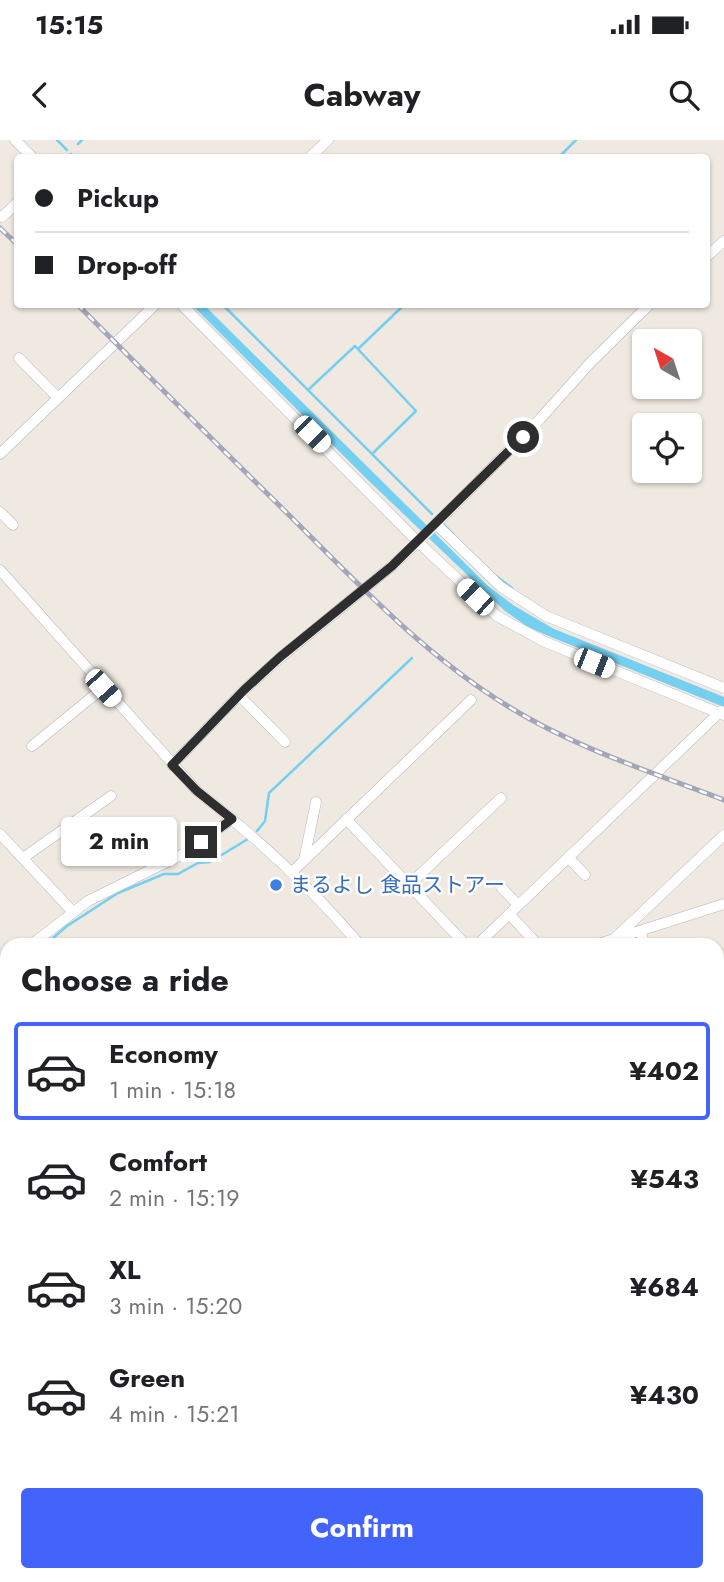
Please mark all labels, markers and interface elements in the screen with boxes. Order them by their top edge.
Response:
text: 15:15 [35,6,103,44]
text: Cabway [303,72,421,118]
icon: back [21,76,59,114]
icon: search [665,76,703,114]
text: Pickup [77,179,159,217]
text: Drop-off [77,246,177,284]
north arrow [632,329,702,399]
map controls [632,329,702,483]
car [290,412,335,456]
button: locate [632,413,702,483]
route start [507,421,539,453]
car [453,575,498,619]
car [571,645,618,681]
car [82,665,125,711]
callout: 2 min [61,818,176,866]
text: 2 min [89,824,149,858]
route end [185,826,217,858]
place label: まるよし 食品ストアー [290,870,505,900]
marker: まるよし 食品ストアー [268,877,284,893]
text: Choose a ride [21,957,229,1003]
text: Economy [109,1035,218,1073]
icon: car [25,1040,88,1103]
text: ¥402 [629,1052,699,1090]
text: 1 min · 15:18 [109,1073,236,1107]
text: Comfort [109,1143,207,1181]
icon: car [25,1148,88,1211]
text: ¥543 [631,1160,699,1198]
text: 2 min · 15:19 [109,1181,240,1215]
text: XL [109,1251,141,1289]
icon: car [25,1256,88,1319]
text: ¥684 [630,1268,699,1306]
text: 3 min · 15:20 [109,1289,242,1323]
text: Green [109,1359,185,1397]
icon: car [25,1364,88,1427]
text: ¥430 [630,1376,699,1414]
text: 4 min · 15:21 [109,1397,240,1431]
button: Confirm [21,1488,703,1568]

